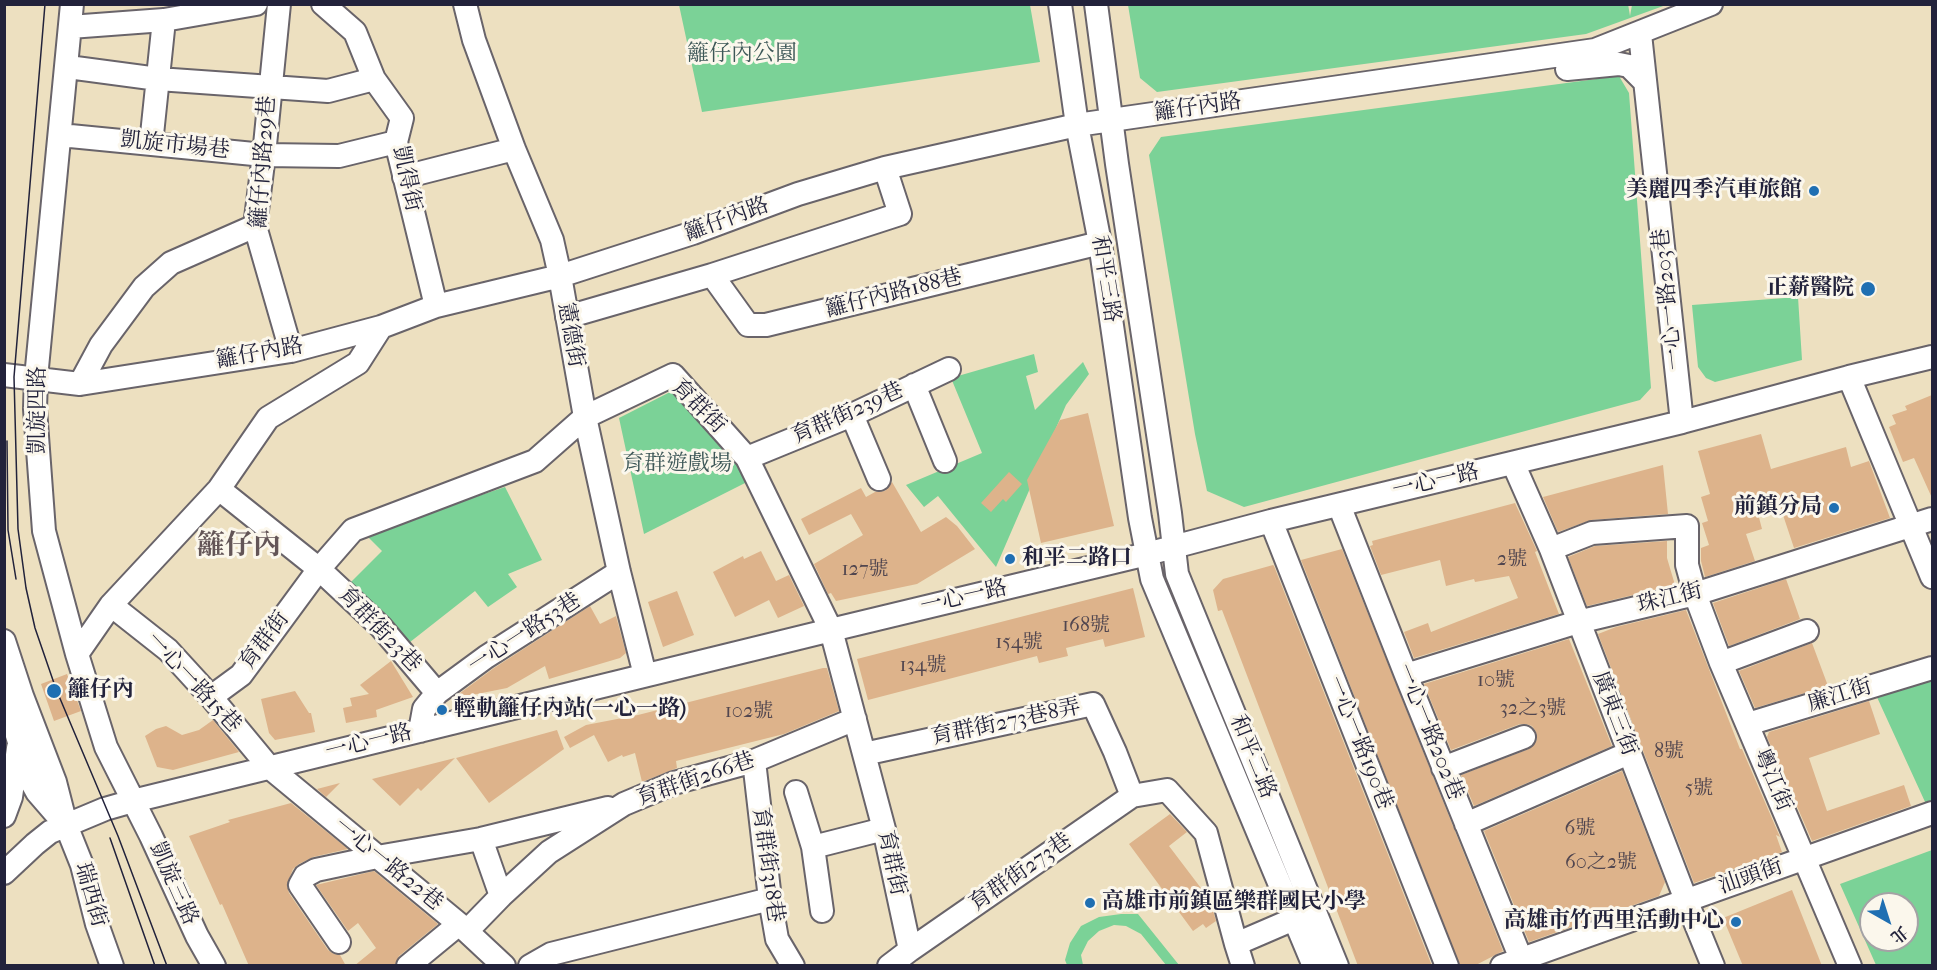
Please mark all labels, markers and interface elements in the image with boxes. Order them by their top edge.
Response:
park label: 籬仔內公園 [687,42,797,68]
street label: 籬仔內路 [1153,89,1243,127]
street label: 籬仔內路29巷 [246,95,282,229]
street label: 凱旋市場巷 [119,127,231,165]
street label: 凱得街 [386,144,426,214]
place label: 美麗四季汽車旅館 [1626,178,1802,204]
marker: 美麗四季汽車旅館 [1807,184,1821,198]
street label: 籬仔內路 [681,193,773,247]
street label: 一心一路203巷 [1648,227,1690,371]
street label: 和平三路 [1085,233,1125,325]
street label: 籬仔內路188巷 [823,264,965,324]
place label: 正薪醫院 [1766,276,1854,302]
marker: 正薪醫院 [1859,280,1877,298]
street label: 憲德街 [551,300,589,370]
street label: 籬仔內路 [214,333,306,375]
street label: 凱旋四路 [26,366,52,454]
street label: 育群街 [665,374,731,440]
street label: 育群街239巷 [788,378,908,450]
park label: 育群遊戲場 [622,452,732,478]
street label: 一心一路 [1390,459,1482,505]
place label: 前鎮分局 [1734,495,1822,521]
marker: 前鎮分局 [1827,501,1841,515]
district label: 籬仔內 [197,530,281,564]
place label: 和平二路口 [1022,546,1132,572]
house number: 2號 [1497,548,1527,572]
marker: 和平二路口 [1003,552,1017,566]
house number: 127號 [841,558,889,582]
street label: 一心一路 [918,575,1010,621]
street label: 珠江街 [1635,578,1705,620]
street label: 育群街23巷 [332,582,426,678]
street label: 一心一路53巷 [464,588,586,680]
street label: 育群街 [235,607,295,675]
house number: 168號 [1062,614,1110,638]
street label: 一心一路15巷 [140,627,246,739]
house number: 154號 [995,631,1043,655]
house number: 134號 [899,654,947,678]
street label: 一心一路202巷 [1390,660,1468,804]
street label: 廣東三街 [1586,668,1642,760]
house number: 10號 [1477,669,1515,693]
street label: 一心一路190巷 [1320,672,1398,814]
street label: 廉江街 [1805,674,1875,718]
place label: 籬仔內 [68,678,134,704]
marker: 籬仔內 [45,682,63,700]
street label: 育群街273巷8弄 [929,694,1083,752]
place label: 輕軌籬仔內站(一心一路) [454,697,686,723]
house number: 32之3號 [1500,697,1566,721]
house number: 102號 [725,700,773,724]
marker: 輕軌籬仔內站(一心一路) [435,703,449,717]
street label: 和平二路 [1223,711,1281,803]
street label: 一心一路 [323,720,415,766]
house number: 8號 [1654,740,1684,764]
street label: 粵江街 [1747,744,1797,816]
street label: 育群街266巷 [633,747,759,813]
house number: 5號 [1685,777,1713,801]
street label: 育群街318巷 [746,806,788,924]
street label: 一心一路22巷 [328,813,448,917]
house number: 6號 [1565,817,1595,841]
street label: 育群街 [871,828,911,898]
street label: 育群街273巷 [965,828,1077,918]
street label: 凱旋三路 [143,838,203,930]
house number: 60之2號 [1565,851,1637,875]
street label: 汕頭街 [1716,854,1786,900]
street label: 瑞西街 [68,860,112,930]
place label: 高雄市前鎮區樂群國民小學 [1102,890,1366,916]
north arrow [1859,892,1919,952]
marker: 高雄市前鎮區樂群國民小學 [1083,896,1097,910]
place label: 高雄市竹西里活動中心 [1504,909,1724,935]
marker: 高雄市竹西里活動中心 [1729,915,1743,929]
text: 北 [1887,922,1912,947]

